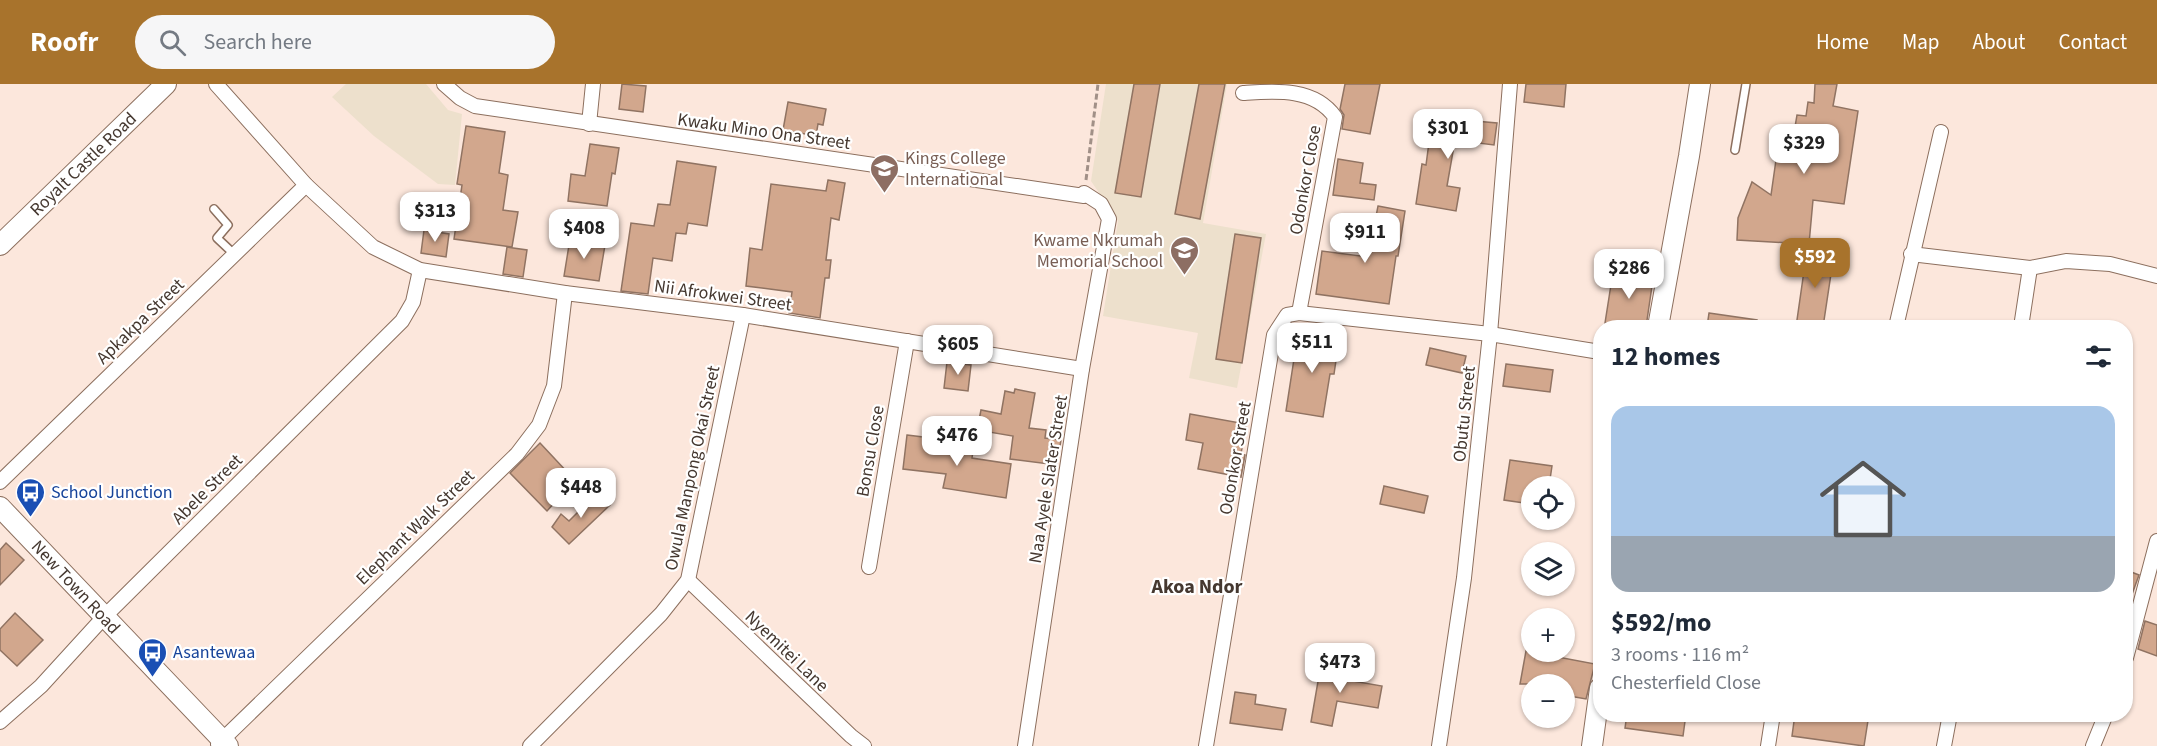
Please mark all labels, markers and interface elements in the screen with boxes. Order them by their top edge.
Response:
search box [135,15,555,69]
text: Roofr [30,22,99,62]
icon: search [156,26,189,59]
text: Search here [204,26,312,58]
text: Home [1816,27,1869,57]
text: Map [1902,27,1940,57]
text: About [1973,27,2025,57]
text: Contact [2058,27,2127,57]
street label: Royalt Castle Road [24,107,142,222]
street label: Kwaku Mino Ona Street [676,107,852,156]
pin: $301 [1412,109,1484,160]
text: $301 [1427,114,1469,142]
street label: Odonkor Close [1284,123,1327,237]
pin: $329 [1768,124,1840,175]
text: $329 [1783,129,1825,157]
place label: Kings College International [905,146,1006,192]
school or university icon: Kings College International [868,152,900,194]
pin: $313 [399,192,471,243]
text: $313 [414,197,456,225]
pin: $408 [548,209,620,260]
pin: $911 [1329,213,1401,264]
text: $408 [563,214,605,242]
text: $911 [1344,218,1386,246]
place label: Kwame Nkrumah Memorial School [1033,228,1163,274]
school or university icon: Kwame Nkrumah Memorial School [1168,234,1200,276]
pin: $592 [1779,238,1851,289]
text: $592 [1794,243,1836,271]
pin: $286 [1593,249,1665,300]
text: $286 [1608,254,1650,282]
street label: Apkakpa Street [91,273,190,370]
street label: Nii Afrokwei Street [653,273,793,318]
pin: $511 [1276,323,1348,374]
pin: $605 [922,325,994,376]
text: $511 [1291,328,1333,356]
text: $605 [937,330,979,358]
text: 12 homes [1611,338,1720,375]
icon: filters [2082,340,2115,373]
street label: Owula Manpong Okai Street [659,363,726,573]
street label: Obutu Street [1447,365,1482,463]
street label: Naa Ayele Slater Street [1023,393,1074,565]
street label: Odonkor Street [1213,399,1258,517]
street label: Bonsu Close [850,403,891,499]
pin: $476 [921,416,993,467]
text: $476 [936,421,978,449]
icon: home [1809,445,1917,553]
street label: Abele Street [166,448,248,530]
street label: Elephant Walk Street [350,464,480,591]
pin: $448 [545,468,617,519]
text: $448 [560,473,602,501]
bus stop icon: School Junction [14,476,46,518]
map controls [1521,476,1575,728]
button: locate [1521,476,1575,530]
place label: School Junction [51,480,173,505]
street label: New Town Road [25,535,126,640]
button: layers [1521,542,1575,596]
district label: Akoa Ndor [1150,573,1243,601]
text: $592/mo [1611,604,1711,641]
street label: Nyemitei Lane [739,605,834,698]
button: + [1521,608,1575,662]
bus stop icon: Asantewaa [136,636,168,678]
place label: Asantewaa [173,640,255,665]
text: 3 rooms · 116 m² [1611,641,1749,669]
pin: $473 [1304,643,1376,694]
text: $473 [1319,648,1361,676]
text: Chesterfield Close [1611,669,1761,697]
button: − [1521,674,1575,728]

